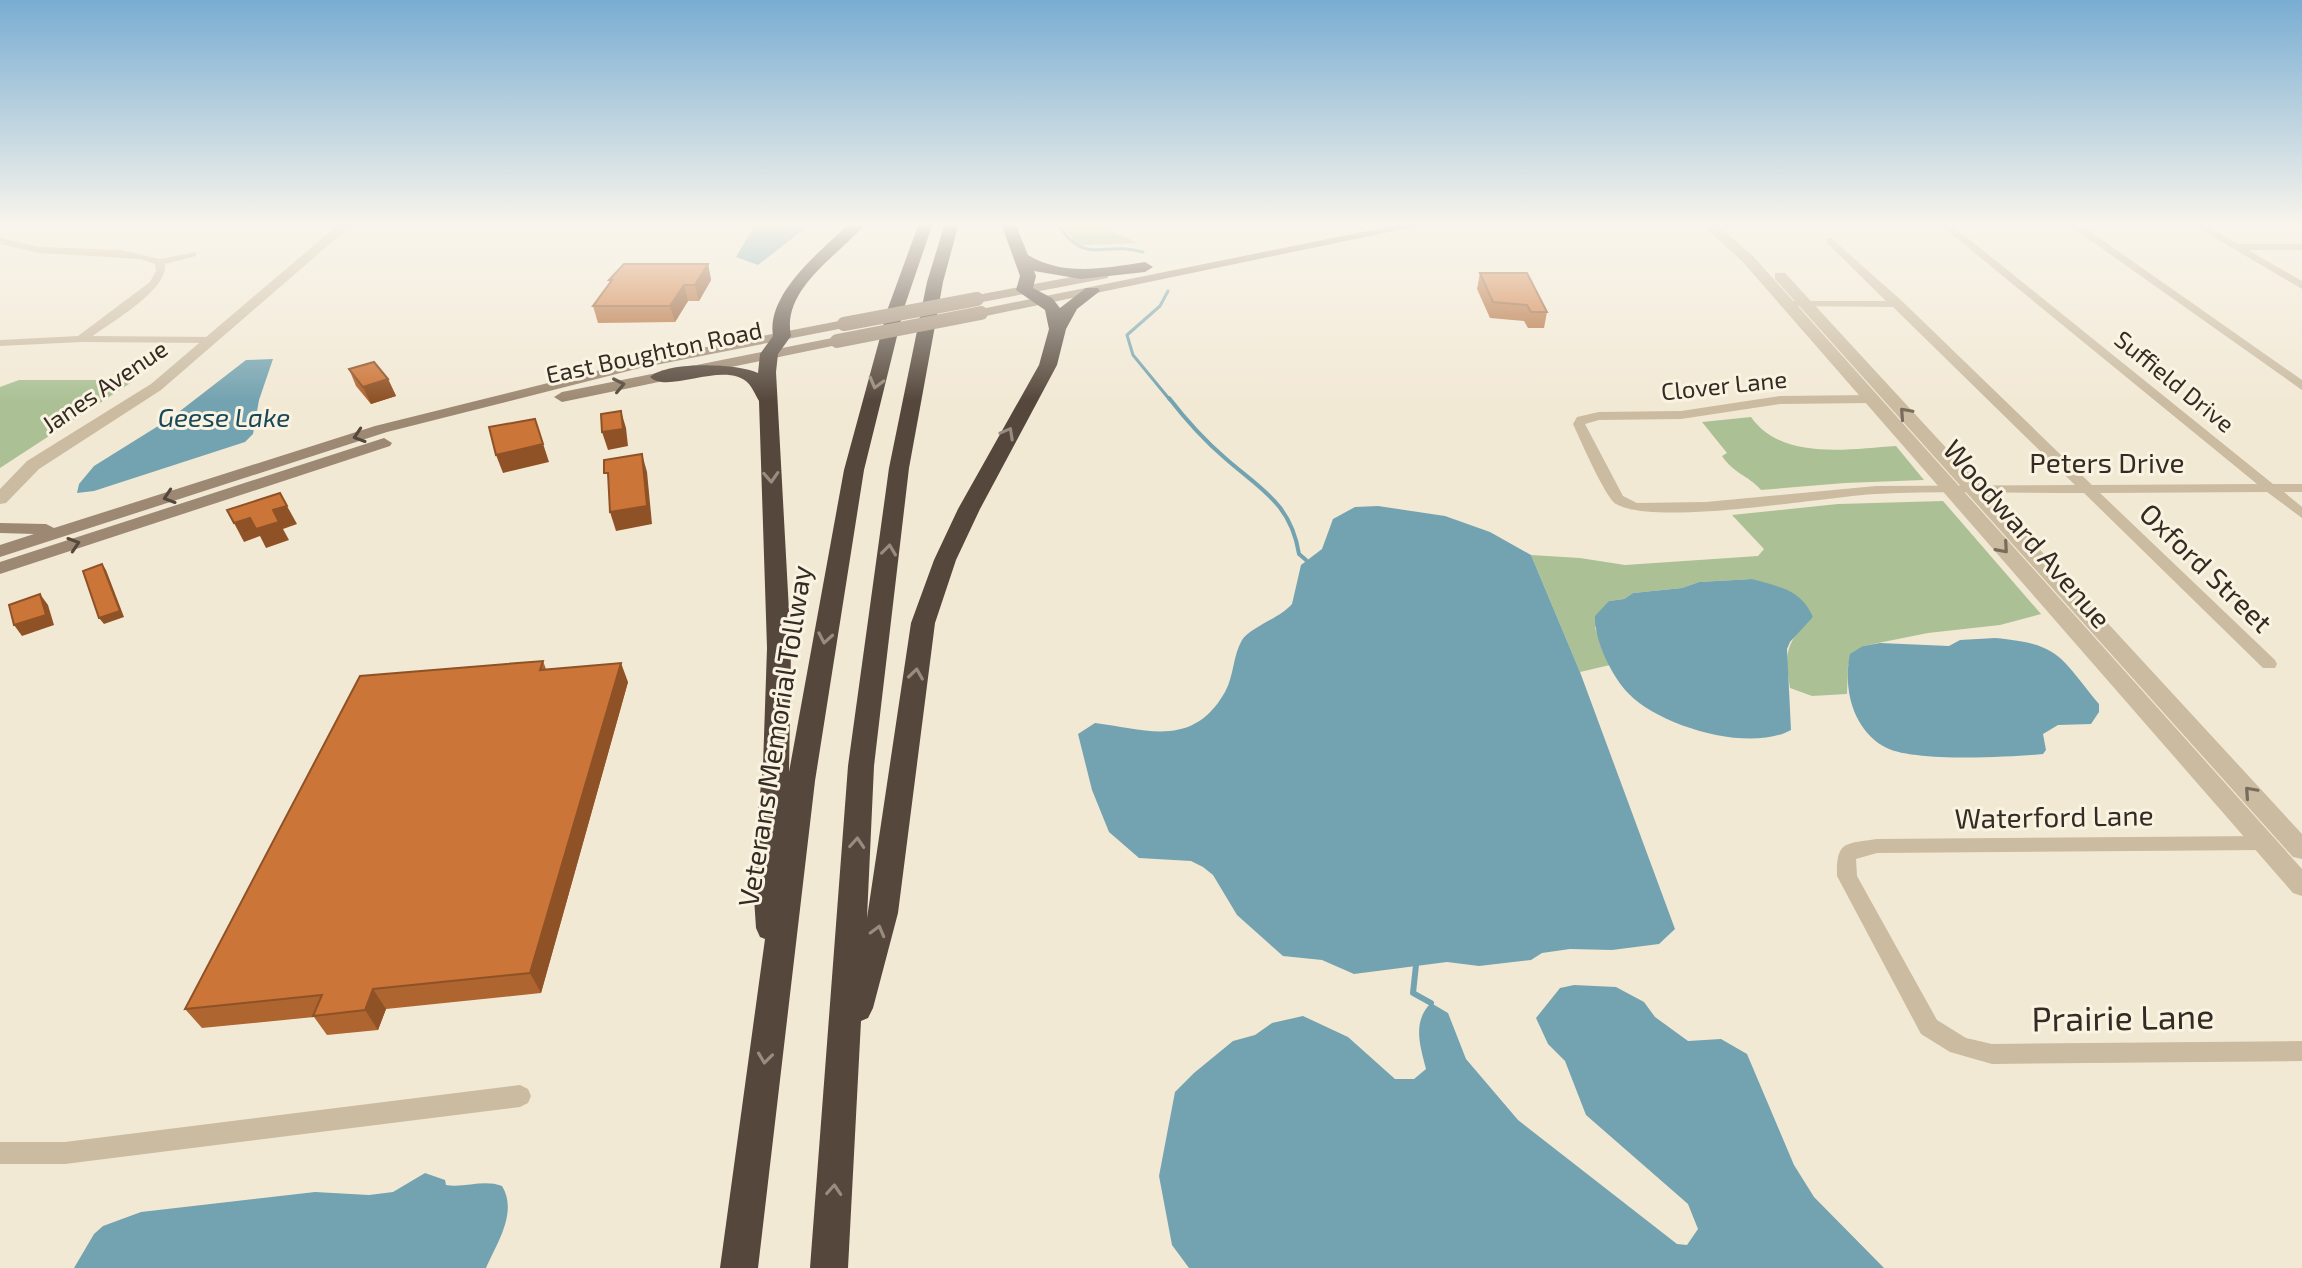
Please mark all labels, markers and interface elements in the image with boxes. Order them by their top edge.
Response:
street label: East Boughton Road [543,314,764,389]
street label: Suffield Drive [2109,324,2241,438]
street label: Janes Avenue [36,333,173,438]
street label: Clover Lane [1659,363,1788,406]
one-way arrow [869,376,886,390]
one-way arrow [612,377,626,394]
water label: Geese Lake [158,401,290,432]
one-way arrow [1900,408,1915,422]
one-way arrow [353,427,367,443]
one-way arrow [999,427,1014,442]
street label: Woodward Avenue [1937,432,2119,635]
street label: Peters Drive [2029,445,2185,479]
one-way arrow [763,471,780,484]
one-way arrow [163,487,177,503]
street label: Oxford Street [2133,496,2280,639]
one-way arrow [67,537,80,553]
one-way arrow [1993,539,2008,554]
one-way arrow [880,543,897,557]
street label: Veterans Memorial Tollway [730,562,818,909]
one-way arrow [817,631,834,645]
one-way arrow [907,667,924,681]
one-way arrow [2245,786,2259,801]
street label: Waterford Lane [1954,797,2154,835]
one-way arrow [848,836,865,849]
one-way arrow [869,925,885,939]
street label: Prairie Lane [2031,994,2215,1039]
one-way arrow [757,1051,774,1065]
one-way arrow [825,1183,842,1196]

